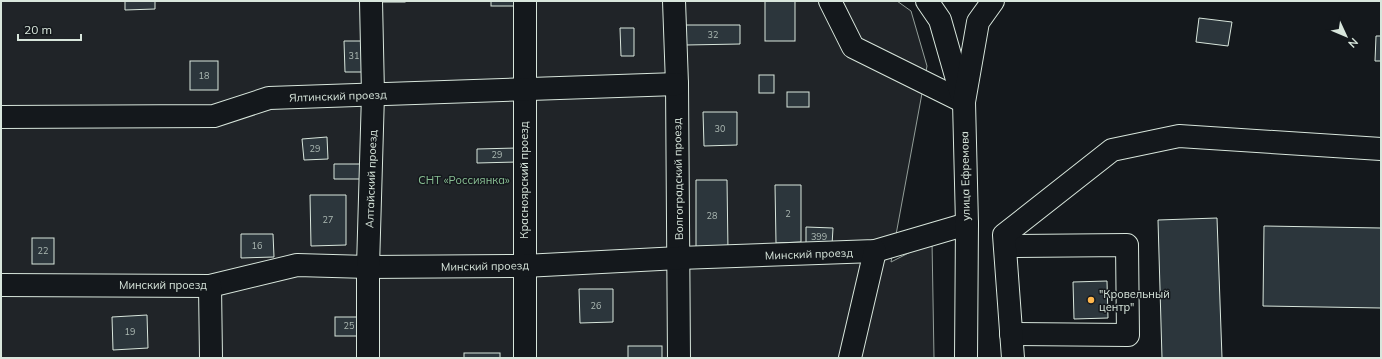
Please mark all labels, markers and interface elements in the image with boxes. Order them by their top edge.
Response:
scale bar [18,16,81,42]
north arrow [1326,16,1366,56]
text: 20 m [24,22,52,37]
house number: 32 [708,29,718,40]
text: N [1345,35,1361,51]
house number: 31 [349,50,359,61]
house number: 18 [199,70,209,81]
street label: Ялтинский проезд [289,87,387,105]
street label: Волгоградский проезд [670,118,686,240]
street label: Красноярский проезд [517,121,531,239]
house number: 30 [715,123,725,134]
street label: Алтайский проезд [362,129,380,228]
street label: улица Ефремова [957,131,973,221]
house number: 29 [310,143,320,154]
house number: 29 [492,149,502,160]
park label: СНТ «Россиянка» [418,173,510,187]
house number: 2 [785,208,791,219]
house number: 28 [707,210,717,221]
house number: 27 [323,214,333,225]
house number: 399 [811,231,827,242]
house number: 16 [252,240,262,251]
house number: 22 [38,245,48,256]
street label: Минский проезд [765,245,854,263]
street label: Минский проезд [441,258,529,274]
street label: Минский проезд [119,278,207,292]
place label: "Кровельный центр" [1099,287,1170,314]
marker: "Кровельный центр" [1086,295,1096,305]
house number: 26 [591,300,601,311]
house number: 25 [344,320,355,331]
house number: 19 [125,326,135,337]

